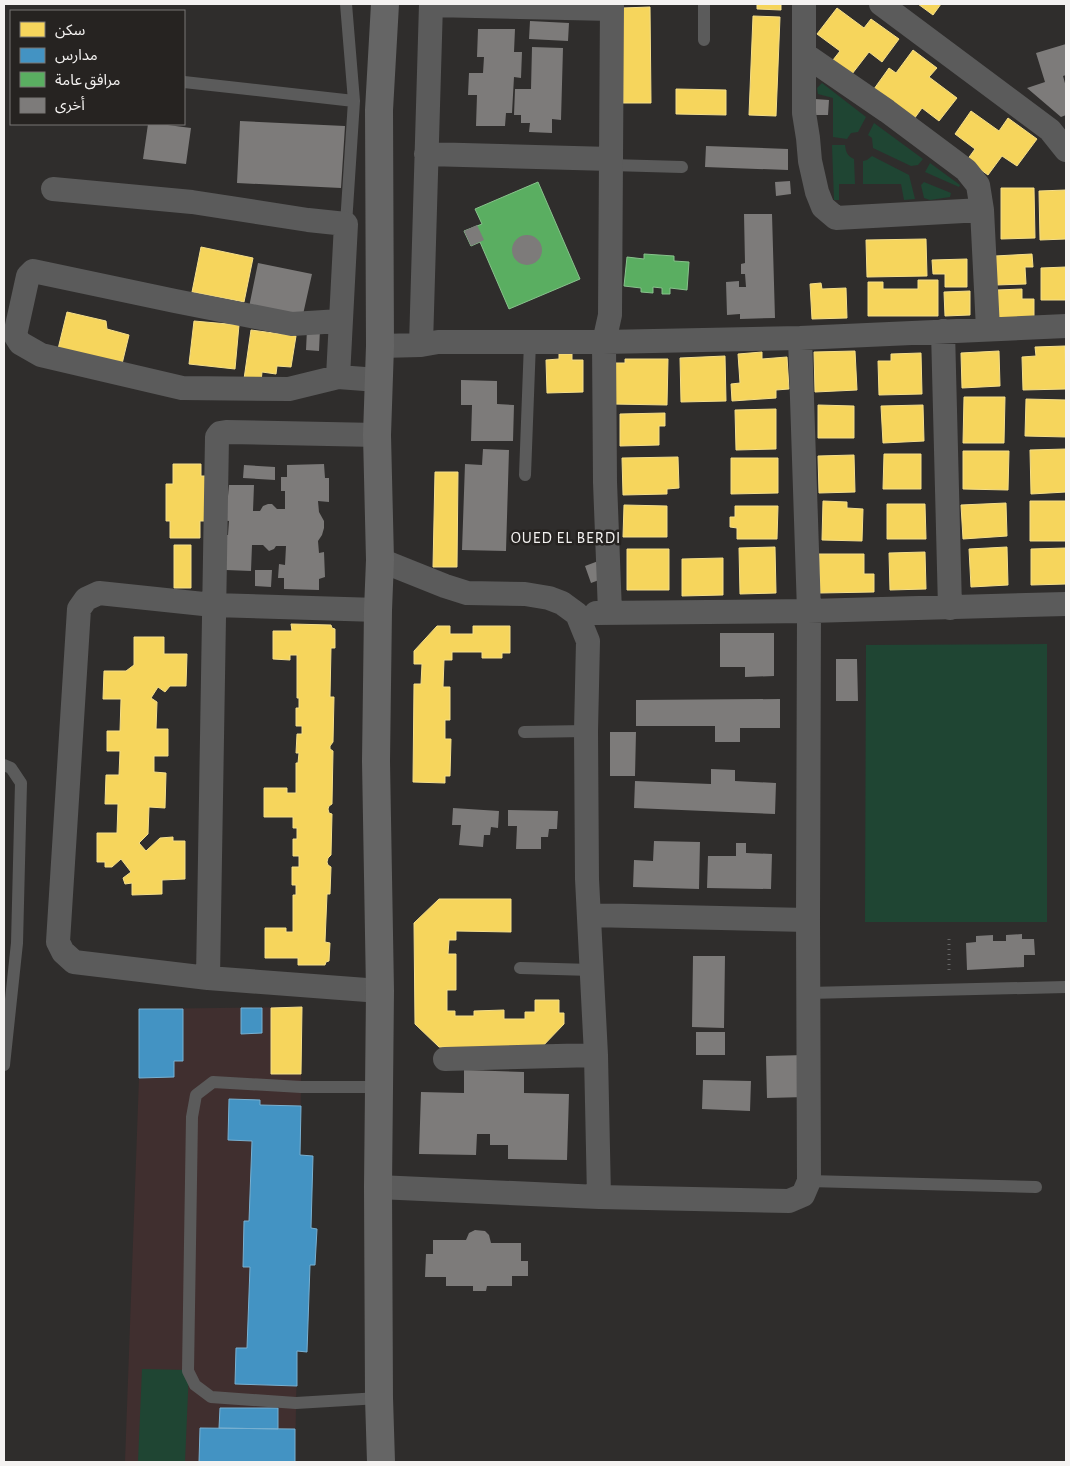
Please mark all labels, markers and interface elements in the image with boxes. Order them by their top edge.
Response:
legend [10,10,185,125]
text: سكن [55,23,86,39]
text: مدارس [55,48,98,64]
text: مرافق عامة [55,73,120,90]
text: أخرى [55,96,85,114]
district label: OUED EL BERDI [511,530,621,546]

